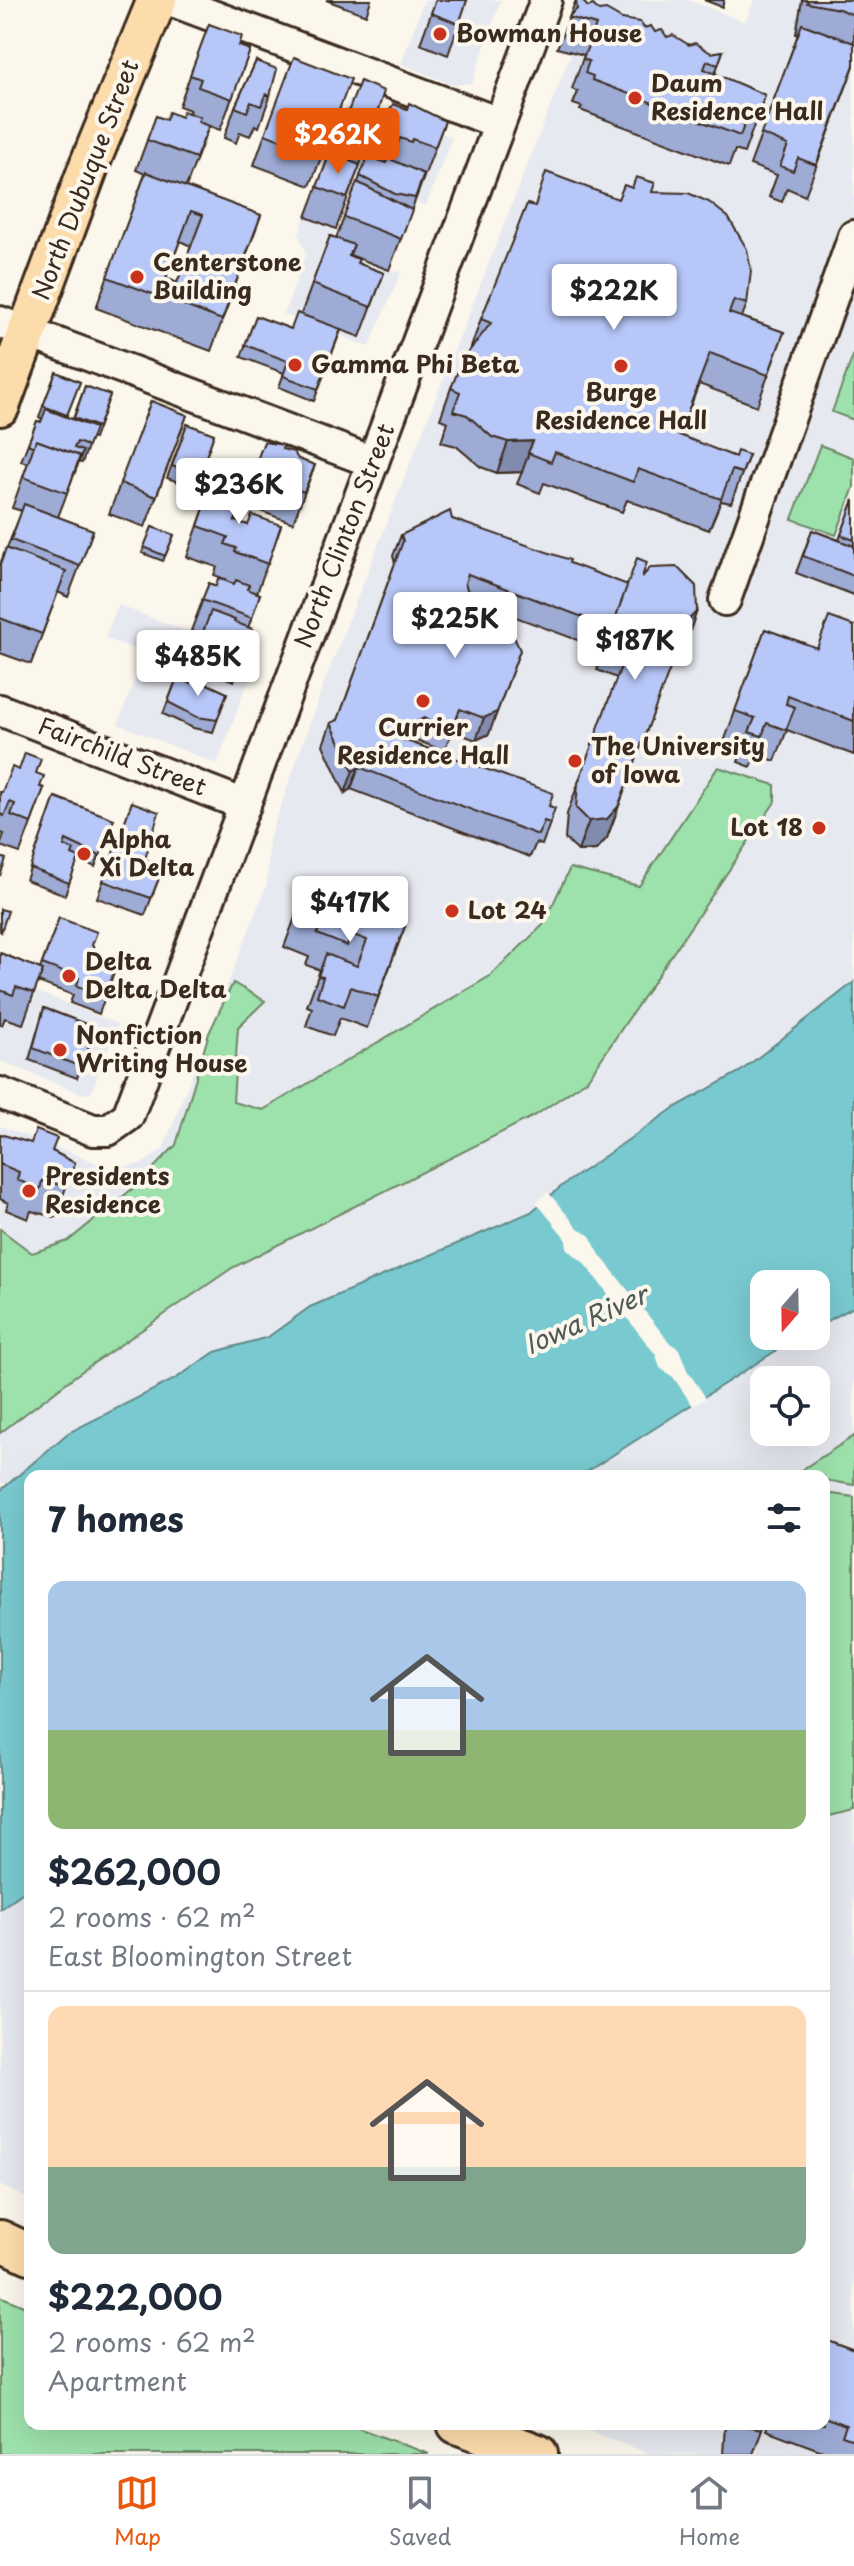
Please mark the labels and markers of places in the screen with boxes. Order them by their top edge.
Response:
place label: Bowman House [456,14,642,50]
marker: Bowman House [431,25,449,43]
place label: Daum Residence Hall [651,64,823,128]
marker: Daum Residence Hall [626,89,644,107]
pin: $262K [282,108,394,176]
place label: Centerstone Building [153,243,302,307]
pin: $222K [558,264,670,332]
marker: Centerstone Building [128,268,146,286]
place label: Gamma Phi Beta [311,345,519,381]
marker: Gamma Phi Beta [286,356,304,374]
marker: Burge Residence Hall [612,357,630,375]
place label: Burge Residence Hall [535,373,707,437]
pin: $236K [183,458,295,526]
pin: $225K [399,592,511,660]
pin: $187K [579,614,691,682]
pin: $485K [142,630,254,698]
marker: Currier Residence Hall [414,692,432,710]
place label: Currier Residence Hall [337,708,509,772]
place label: The University of Iowa [591,727,765,791]
marker: The University of Iowa [566,752,584,770]
place label: Lot 18 [730,808,803,844]
marker: Lot 18 [810,819,828,837]
place label: Alpha Xi Delta [99,820,195,884]
marker: Alpha Xi Delta [75,845,93,863]
pin: $417K [294,876,406,944]
place label: Lot 24 [468,891,546,927]
marker: Lot 24 [443,902,461,920]
place label: Delta Delta Delta [85,942,227,1006]
marker: Delta Delta Delta [60,967,78,985]
place label: Nonfiction Writing House [76,1016,247,1080]
marker: Nonfiction Writing House [51,1041,69,1059]
place label: Presidents Residence [45,1157,170,1221]
marker: Presidents Residence [20,1182,38,1200]

